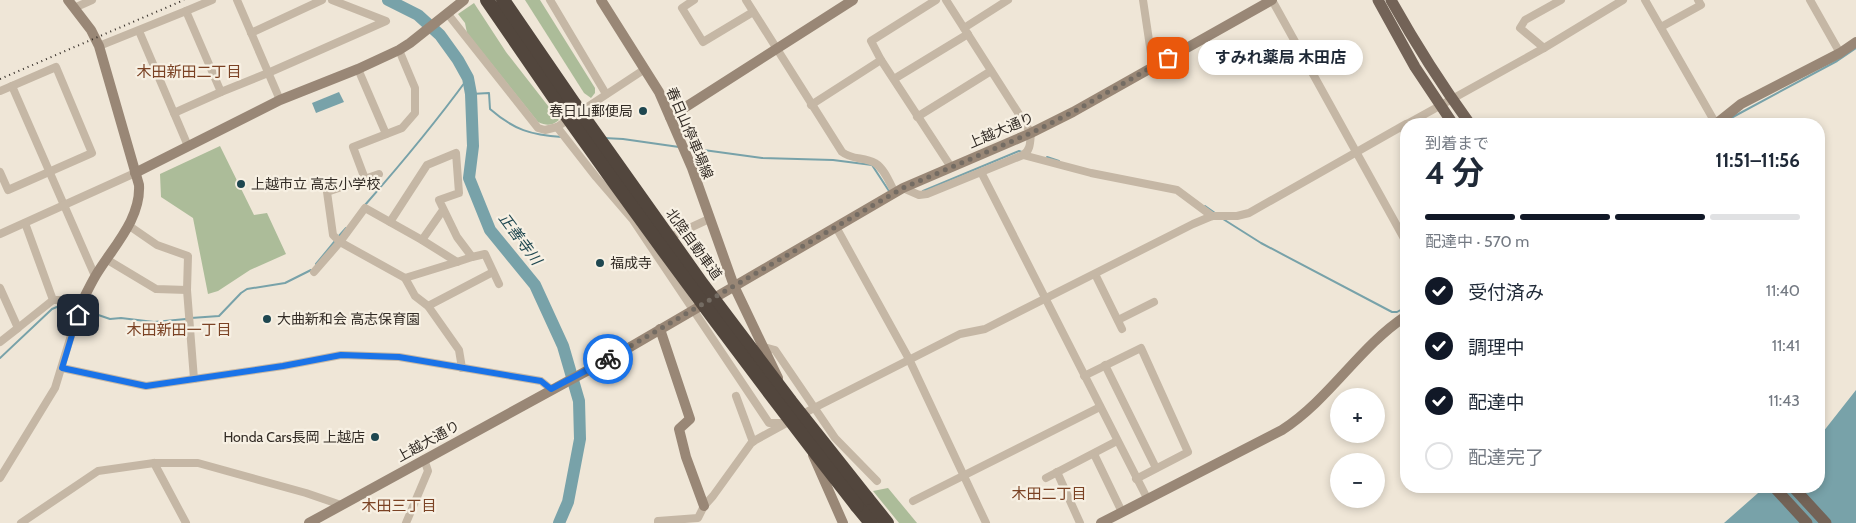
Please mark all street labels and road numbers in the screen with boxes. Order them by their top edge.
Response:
street label: 春日山停車場線 [663,84,717,182]
street label: 上越大通り [965,108,1037,152]
street label: 北陸自動車道 [662,205,726,283]
street label: 上越大通り [393,416,463,466]

